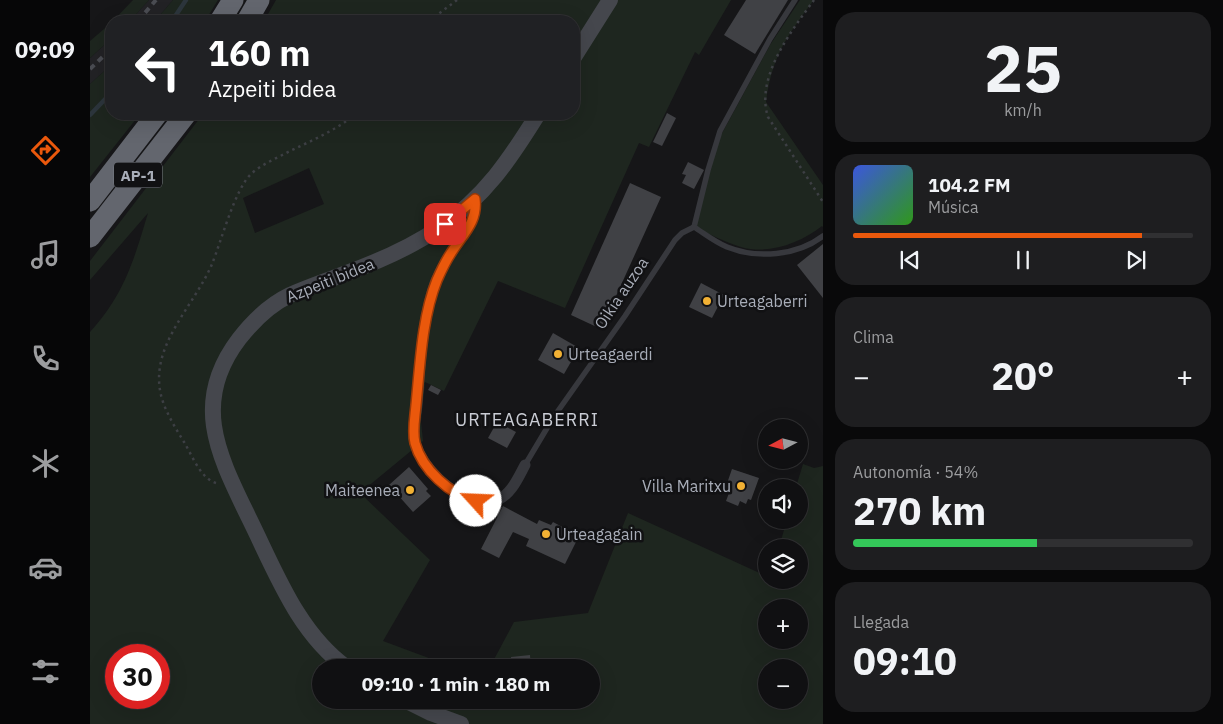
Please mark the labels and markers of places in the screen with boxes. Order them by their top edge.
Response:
pin [424,203,466,245]
place label: Urteagaberri [717,291,807,311]
marker: Urteagaberri [701,295,713,307]
place label: Urteagaerdi [568,344,652,364]
marker: Urteagaerdi [552,348,564,360]
place label: Villa Maritxu [642,476,731,496]
place label: Maiteenea [325,480,400,500]
marker: Villa Maritxu [735,480,747,492]
marker: Maiteenea [404,484,416,496]
place label: Urteagagain [556,524,643,544]
marker: Urteagagain [540,528,552,540]

